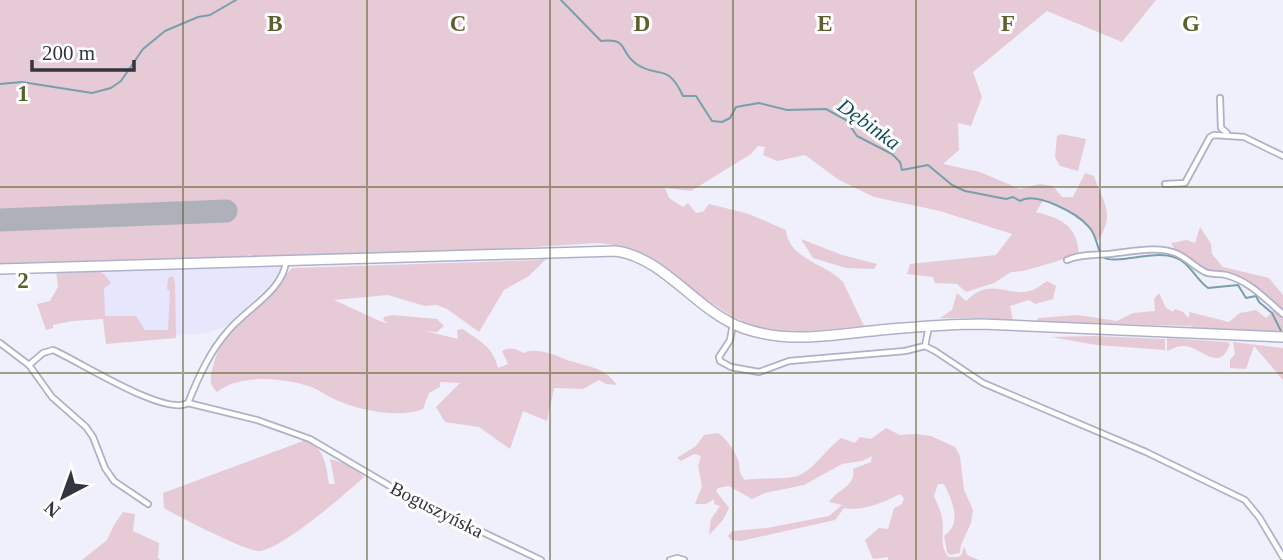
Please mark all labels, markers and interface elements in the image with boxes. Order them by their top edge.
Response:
text: B [267,11,283,36]
text: C [450,11,466,36]
text: D [634,11,650,36]
text: E [817,11,833,36]
text: F [1001,11,1015,36]
text: G [1182,11,1200,36]
scale bar [32,28,133,72]
text: 200 m [42,41,95,65]
text: 1 [17,81,29,106]
water label: Dębinka [832,93,905,155]
text: 2 [17,268,29,293]
north arrow [28,462,98,532]
street label: Boguszyńska [387,477,487,542]
text: N [40,497,64,522]

